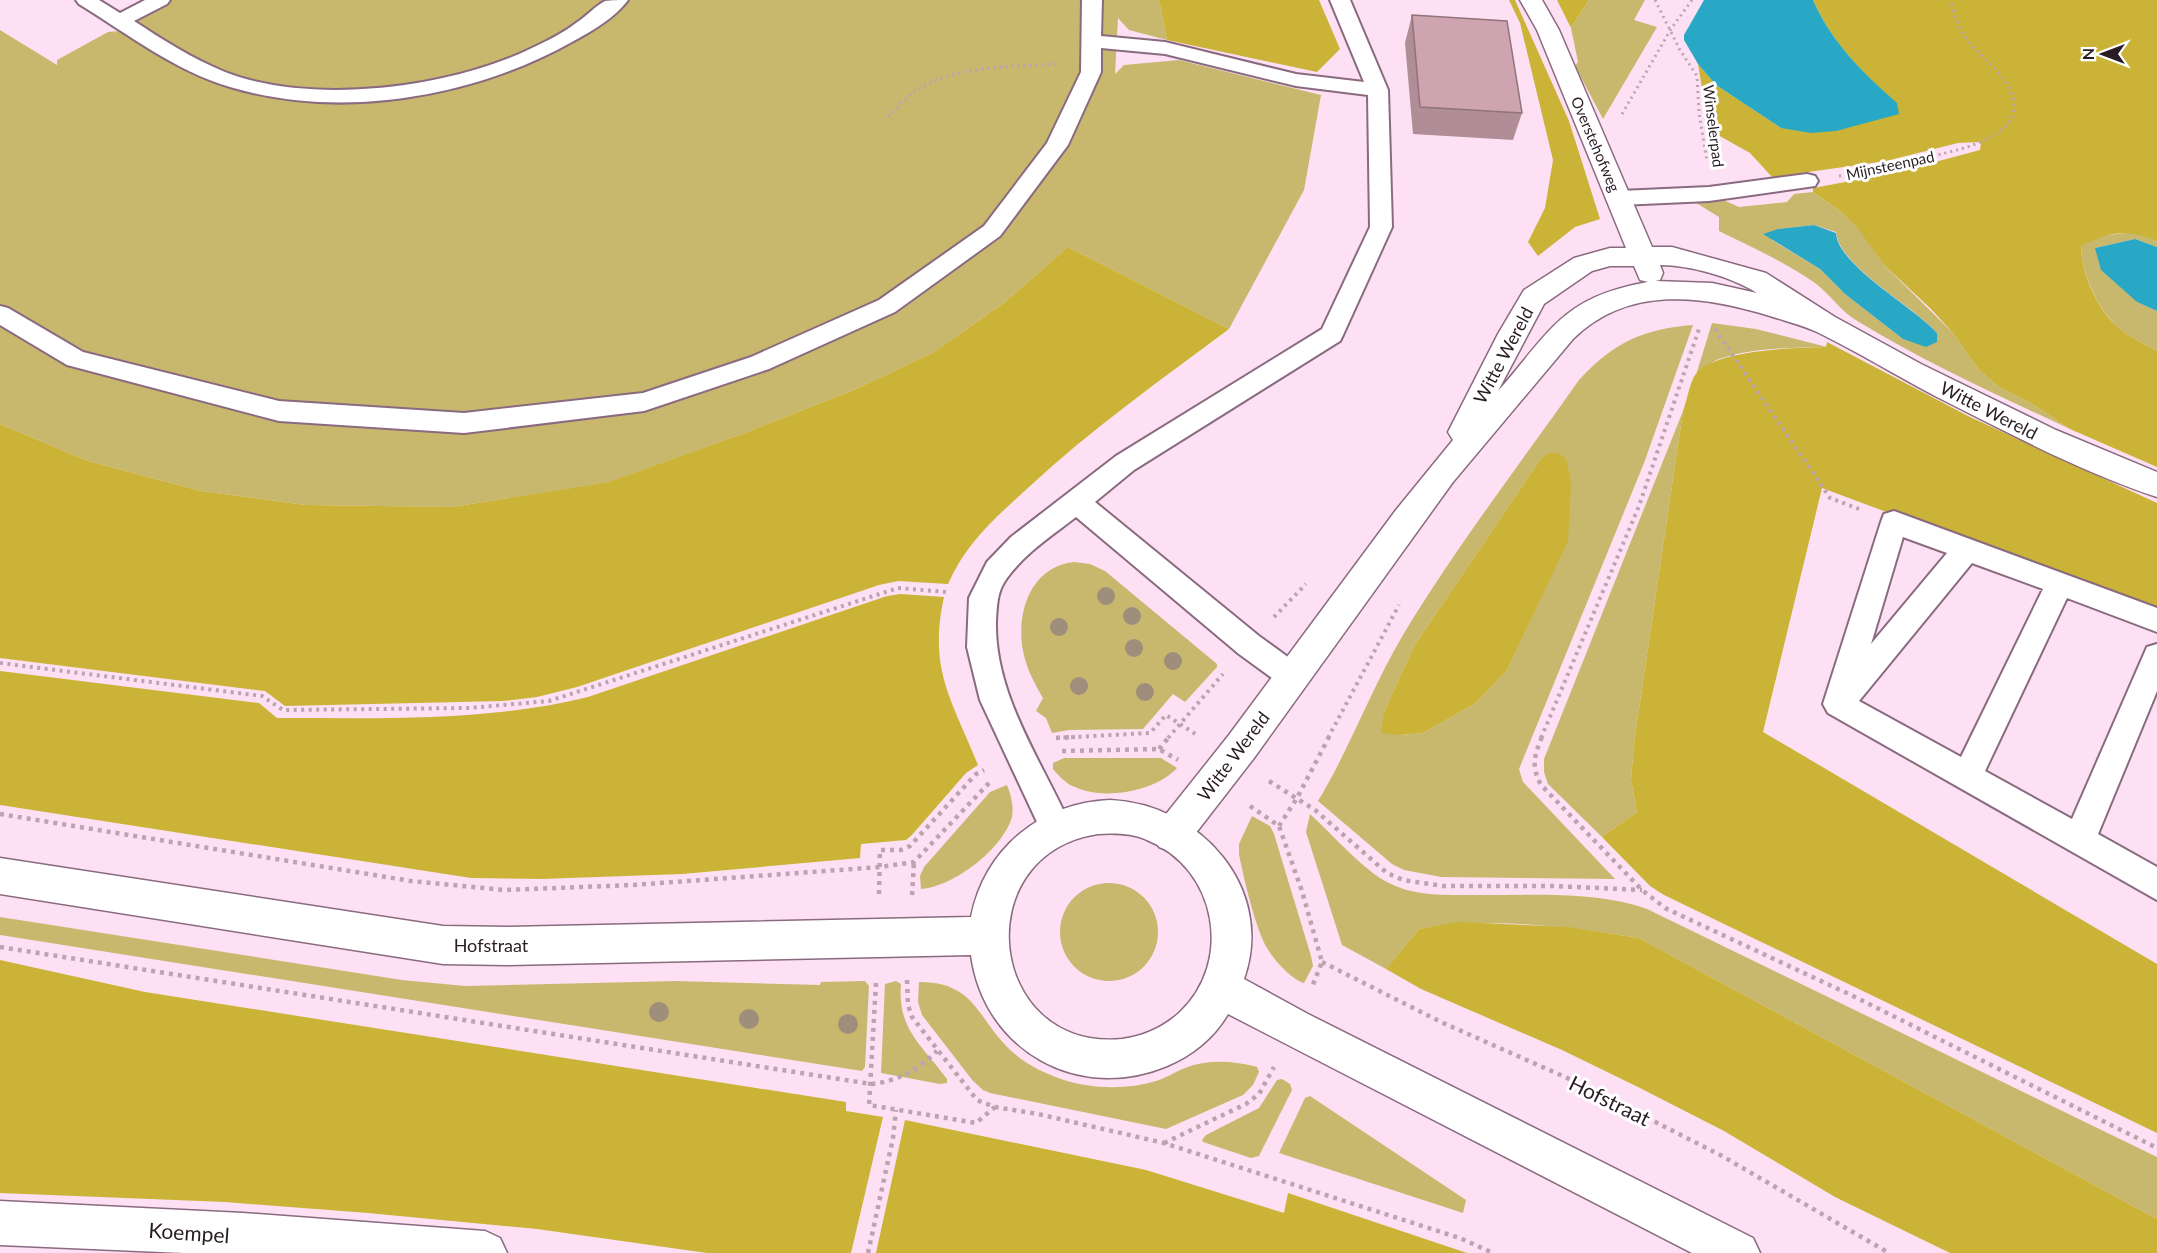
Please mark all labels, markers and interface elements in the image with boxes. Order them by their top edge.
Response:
north arrow [2073,24,2133,84]
text: N [2078,48,2097,60]
street label: Winselerpad [1700,84,1728,168]
street label: Overstehofweg [1568,94,1624,195]
street label: Mijnsteenpad [1844,147,1936,183]
street label: Witte Wereld [1468,303,1538,407]
street label: Witte Wereld [1937,376,2041,444]
street label: Witte Wereld [1192,707,1274,805]
street label: Hofstraat [454,934,529,956]
street label: Hofstraat [1565,1070,1655,1131]
street label: Koempel [148,1217,230,1247]

